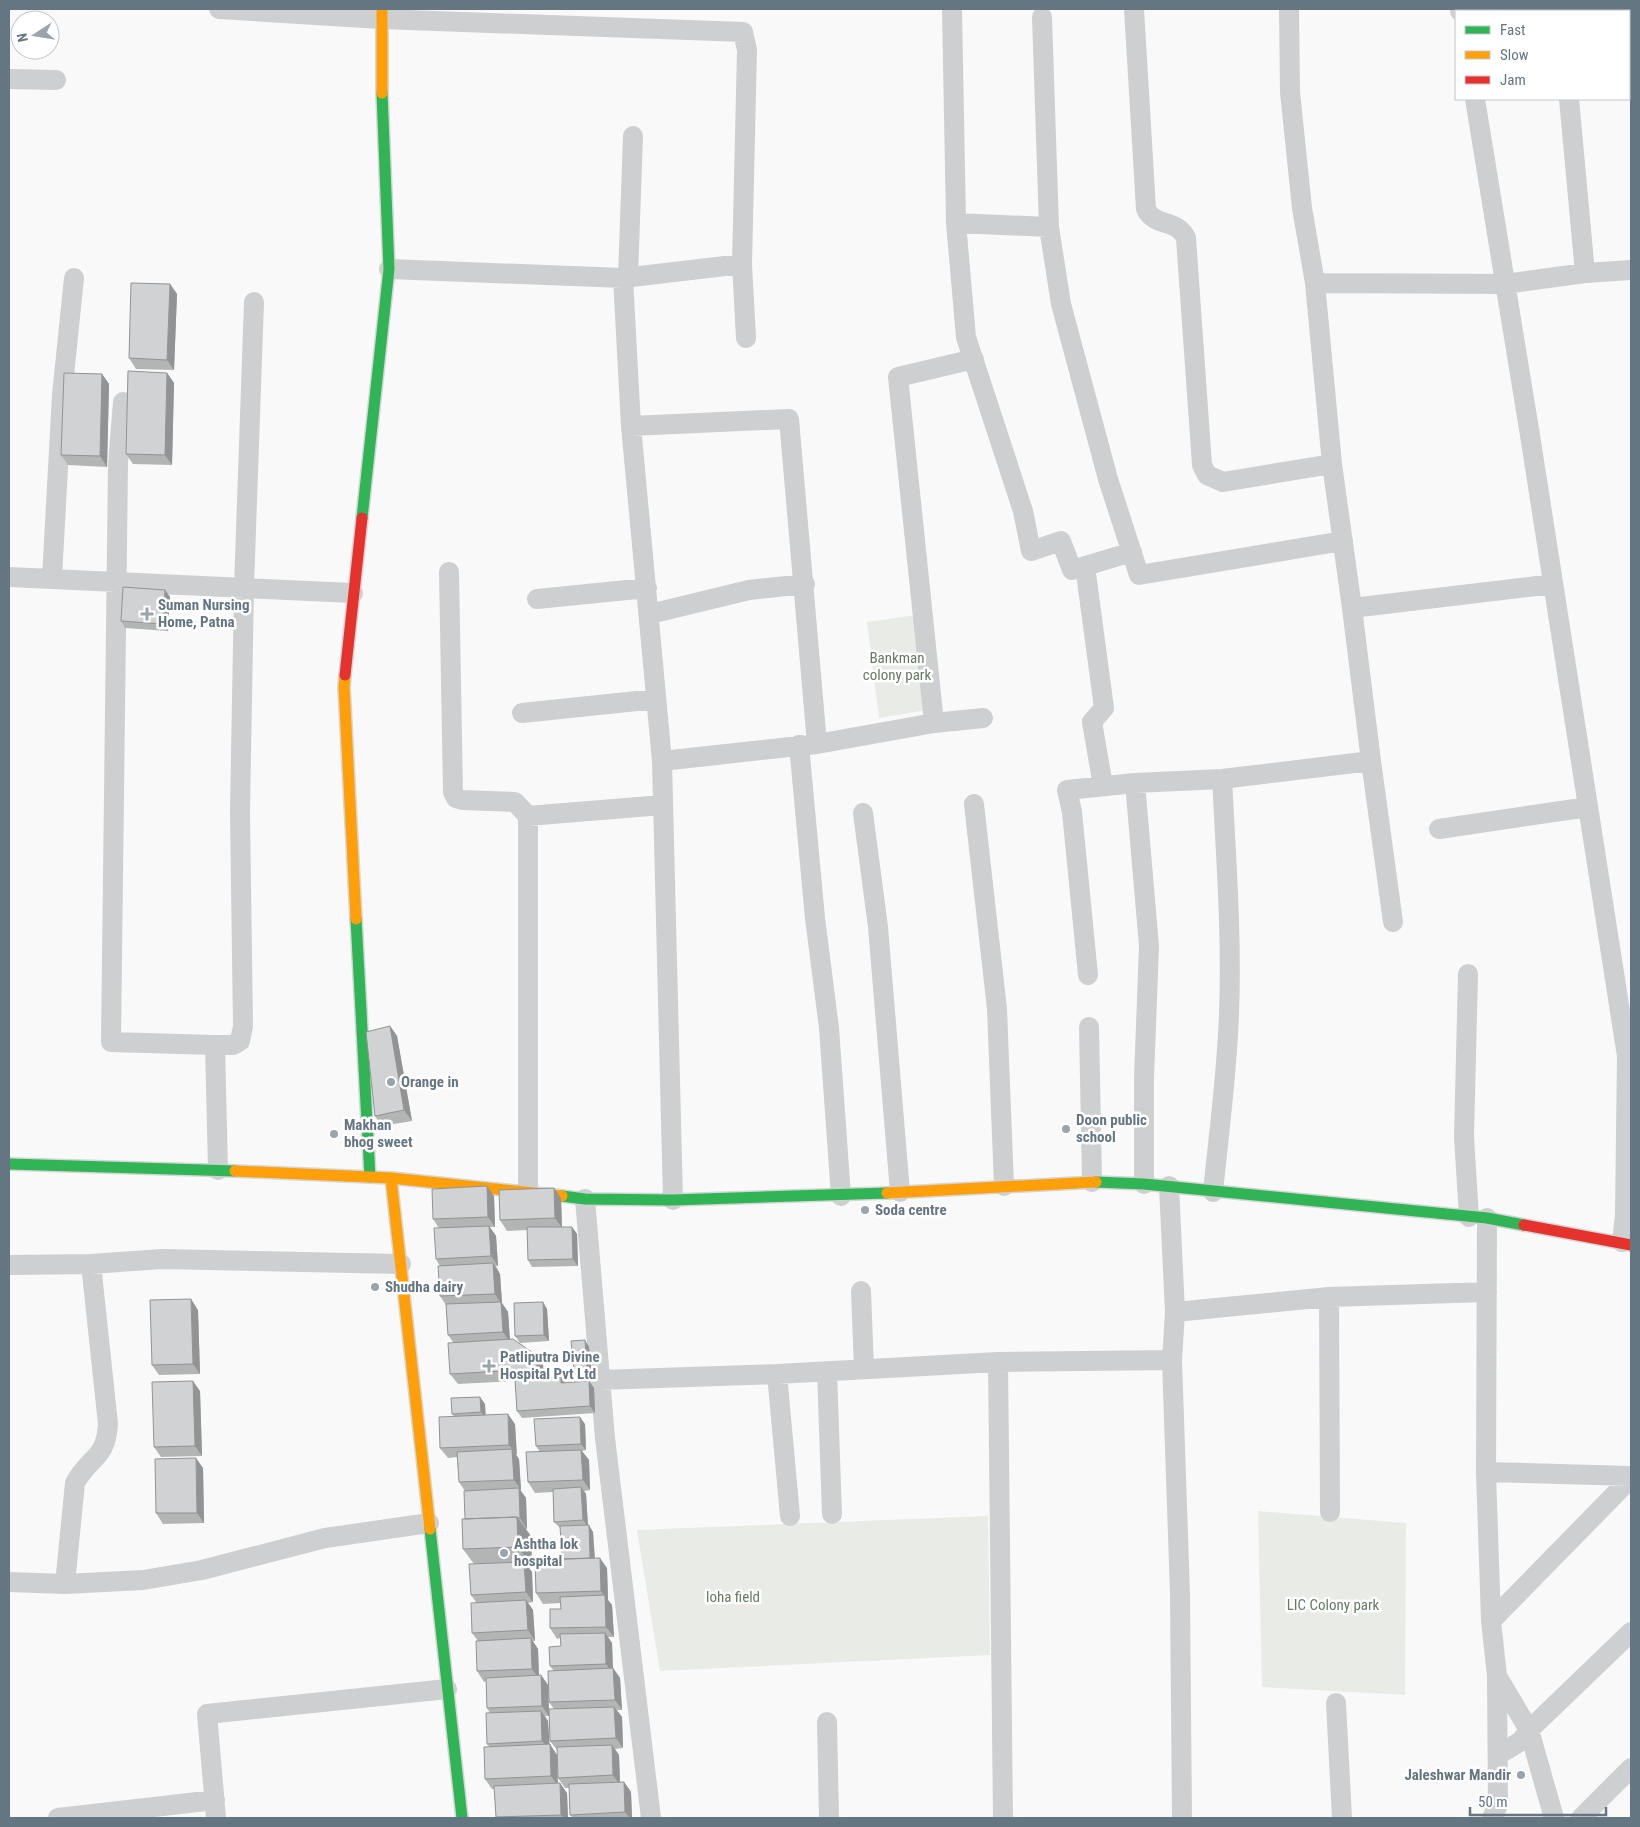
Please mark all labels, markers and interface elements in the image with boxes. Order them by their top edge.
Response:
north arrow [10,10,60,60]
legend [1455,10,1630,100]
text: Fast [1500,21,1525,39]
text: N [14,32,31,44]
text: Slow [1500,46,1529,64]
text: Jam [1500,71,1526,89]
place label: Suman Nursing Home, Patna [158,596,250,631]
marker: Suman Nursing Home, Patna [140,607,154,621]
park label: Bankman colony park [863,649,931,684]
place label: Orange in [401,1073,459,1091]
marker: Orange in [385,1076,397,1088]
place label: Doon public school [1076,1111,1147,1146]
place label: Makhan bhog sweet [344,1116,413,1151]
marker: Doon public school [1060,1123,1072,1135]
marker: Makhan bhog sweet [328,1128,340,1140]
place label: Soda centre [875,1201,947,1219]
marker: Soda centre [859,1204,871,1216]
place label: Shudha dairy [385,1278,464,1296]
marker: Shudha dairy [369,1281,381,1293]
place label: Patliputra Divine Hospital Pvt Ltd [500,1348,600,1383]
marker: Patliputra Divine Hospital Pvt Ltd [482,1359,496,1373]
place label: Ashtha lok hospital [514,1535,579,1570]
marker: Ashtha lok hospital [498,1547,510,1559]
park label: loha field [706,1588,760,1606]
park label: LIC Colony park [1287,1596,1380,1614]
place label: Jaleshwar Mandir [1404,1766,1511,1784]
marker: Jaleshwar Mandir [1515,1769,1527,1781]
scale bar [1470,1784,1606,1816]
text: 50 m [1478,1793,1508,1811]

